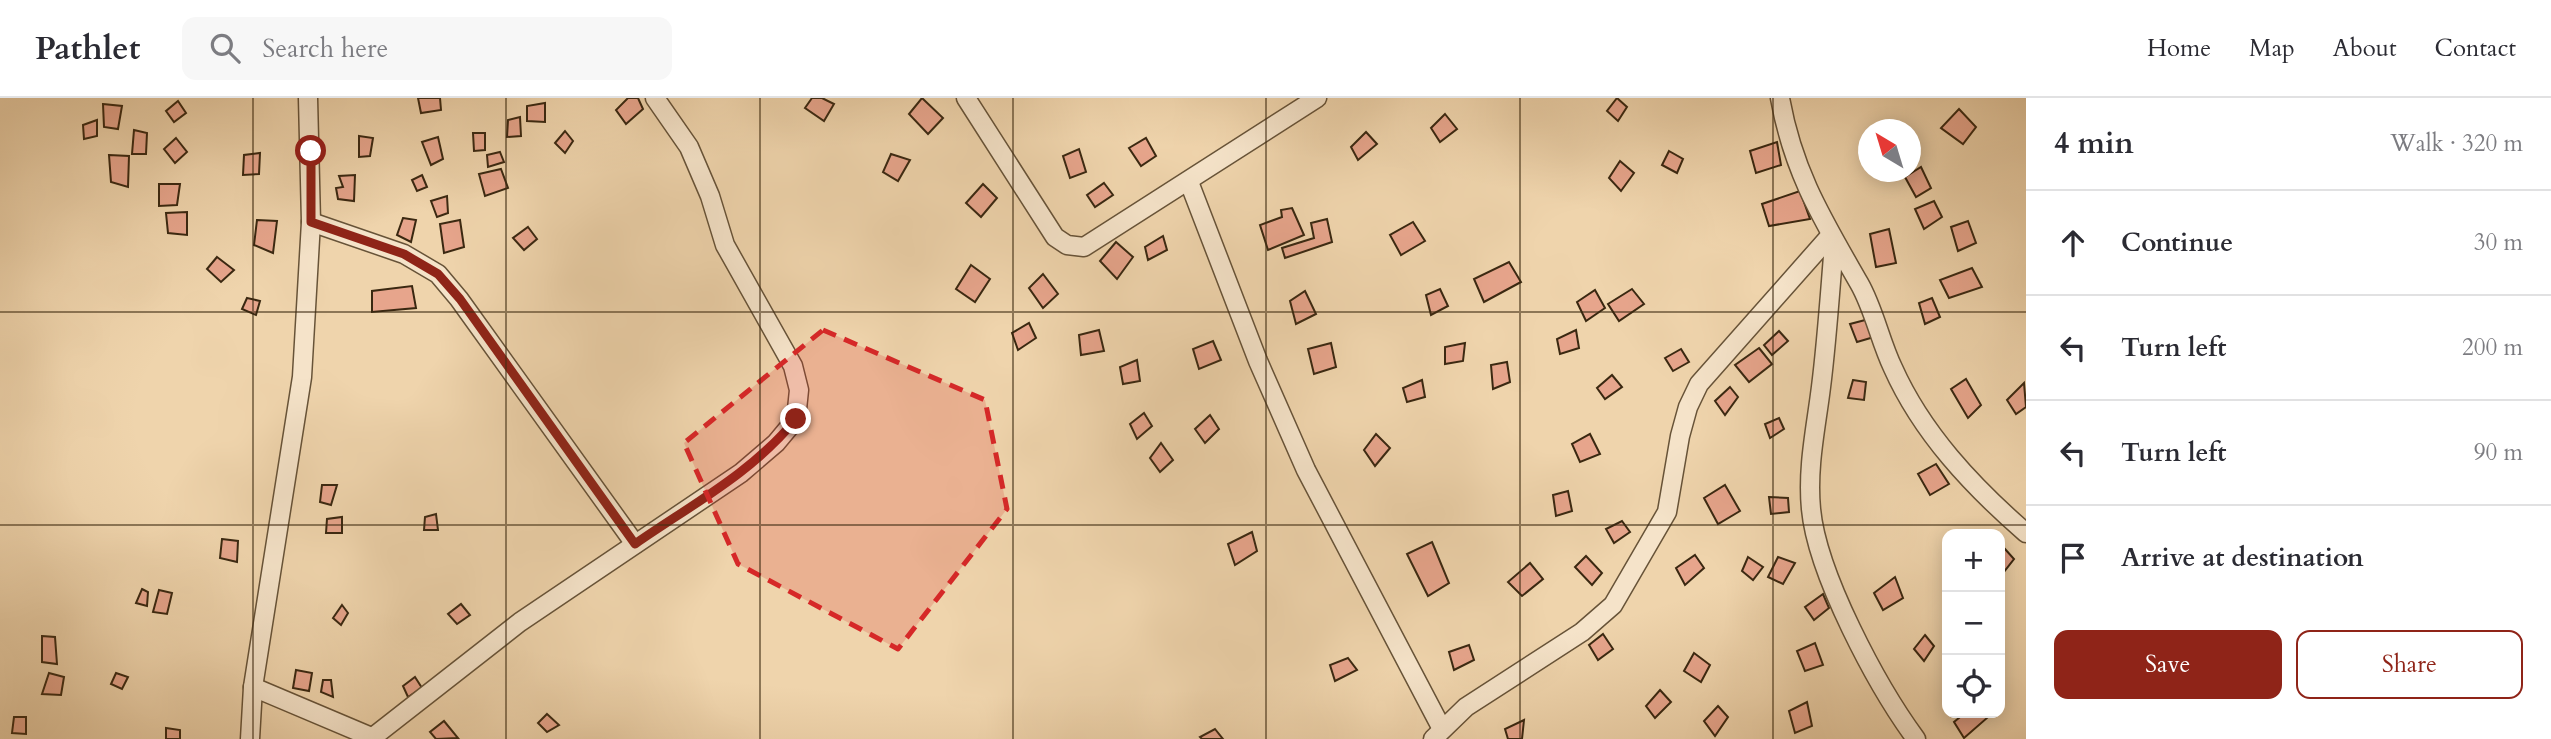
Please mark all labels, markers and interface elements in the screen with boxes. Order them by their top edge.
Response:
search box [182,17,672,80]
text: Pathlet [35,26,140,71]
icon: search [206,29,244,67]
text: Search here [262,31,388,66]
text: Home [2147,32,2211,65]
text: Map [2249,32,2295,65]
text: About [2333,32,2397,65]
text: Contact [2435,32,2516,65]
north arrow [1858,119,1921,182]
text: 4 min [2054,123,2134,164]
text: Walk · 320 m [2390,128,2523,159]
route start [295,135,326,166]
icon: ahead [2054,224,2092,262]
text: Continue [2121,225,2233,260]
text: 30 m [2474,227,2523,258]
icon: left [2054,329,2092,367]
text: Turn left [2121,330,2226,365]
text: 200 m [2462,332,2523,363]
route end [780,403,811,434]
icon: left [2054,434,2092,472]
text: Turn left [2121,435,2226,470]
text: 90 m [2474,437,2523,468]
map controls [1942,529,2005,718]
button: + [1942,529,2005,592]
icon: arrive [2054,539,2092,577]
text: Arrive at destination [2121,540,2364,575]
button: − [1942,592,2005,655]
button: Save [2054,630,2282,699]
button: Share [2296,630,2523,699]
button: locate [1942,655,2005,718]

